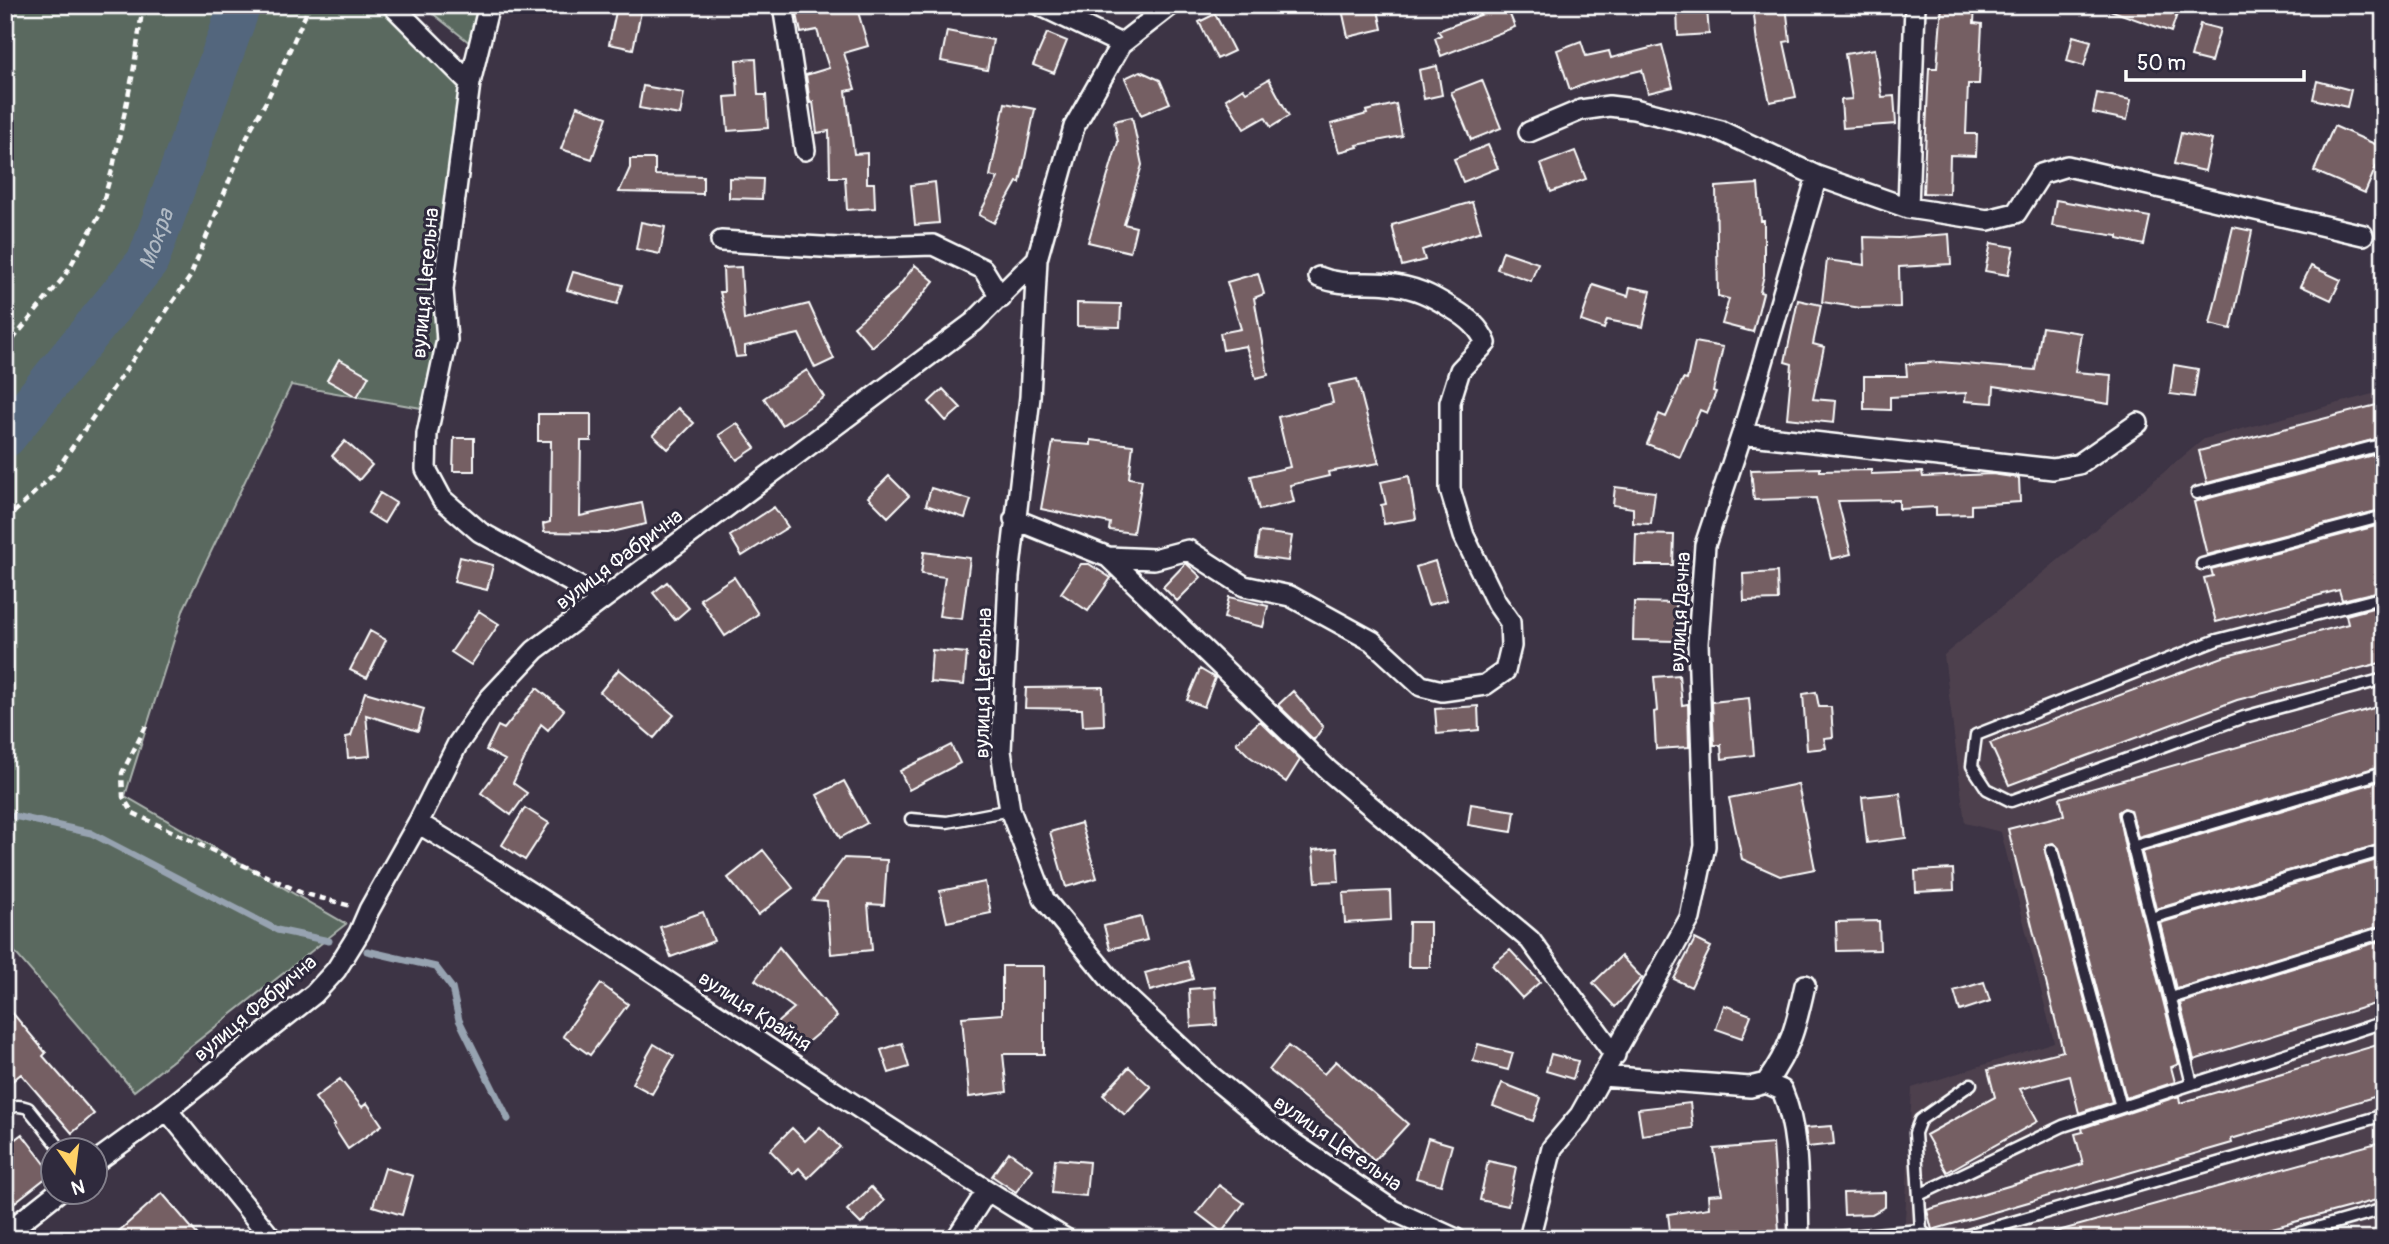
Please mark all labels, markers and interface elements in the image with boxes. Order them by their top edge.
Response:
scale bar [2126,38,2305,82]
text: 50 m [2137,50,2186,77]
water label: Мокра [132,204,181,274]
street label: вулиця Цегельна [405,207,446,359]
street label: вулиця Фабрична [550,503,688,616]
street label: вулиця Дачна [1664,551,1697,673]
street label: вулиця Цегельна [969,607,998,759]
street label: вулиця Фабрична [188,949,322,1068]
street label: вулиця Крайня [693,965,816,1058]
street label: вулиця Цегельна [1268,1089,1407,1198]
north arrow [38,1136,108,1206]
text: N [69,1173,87,1200]

